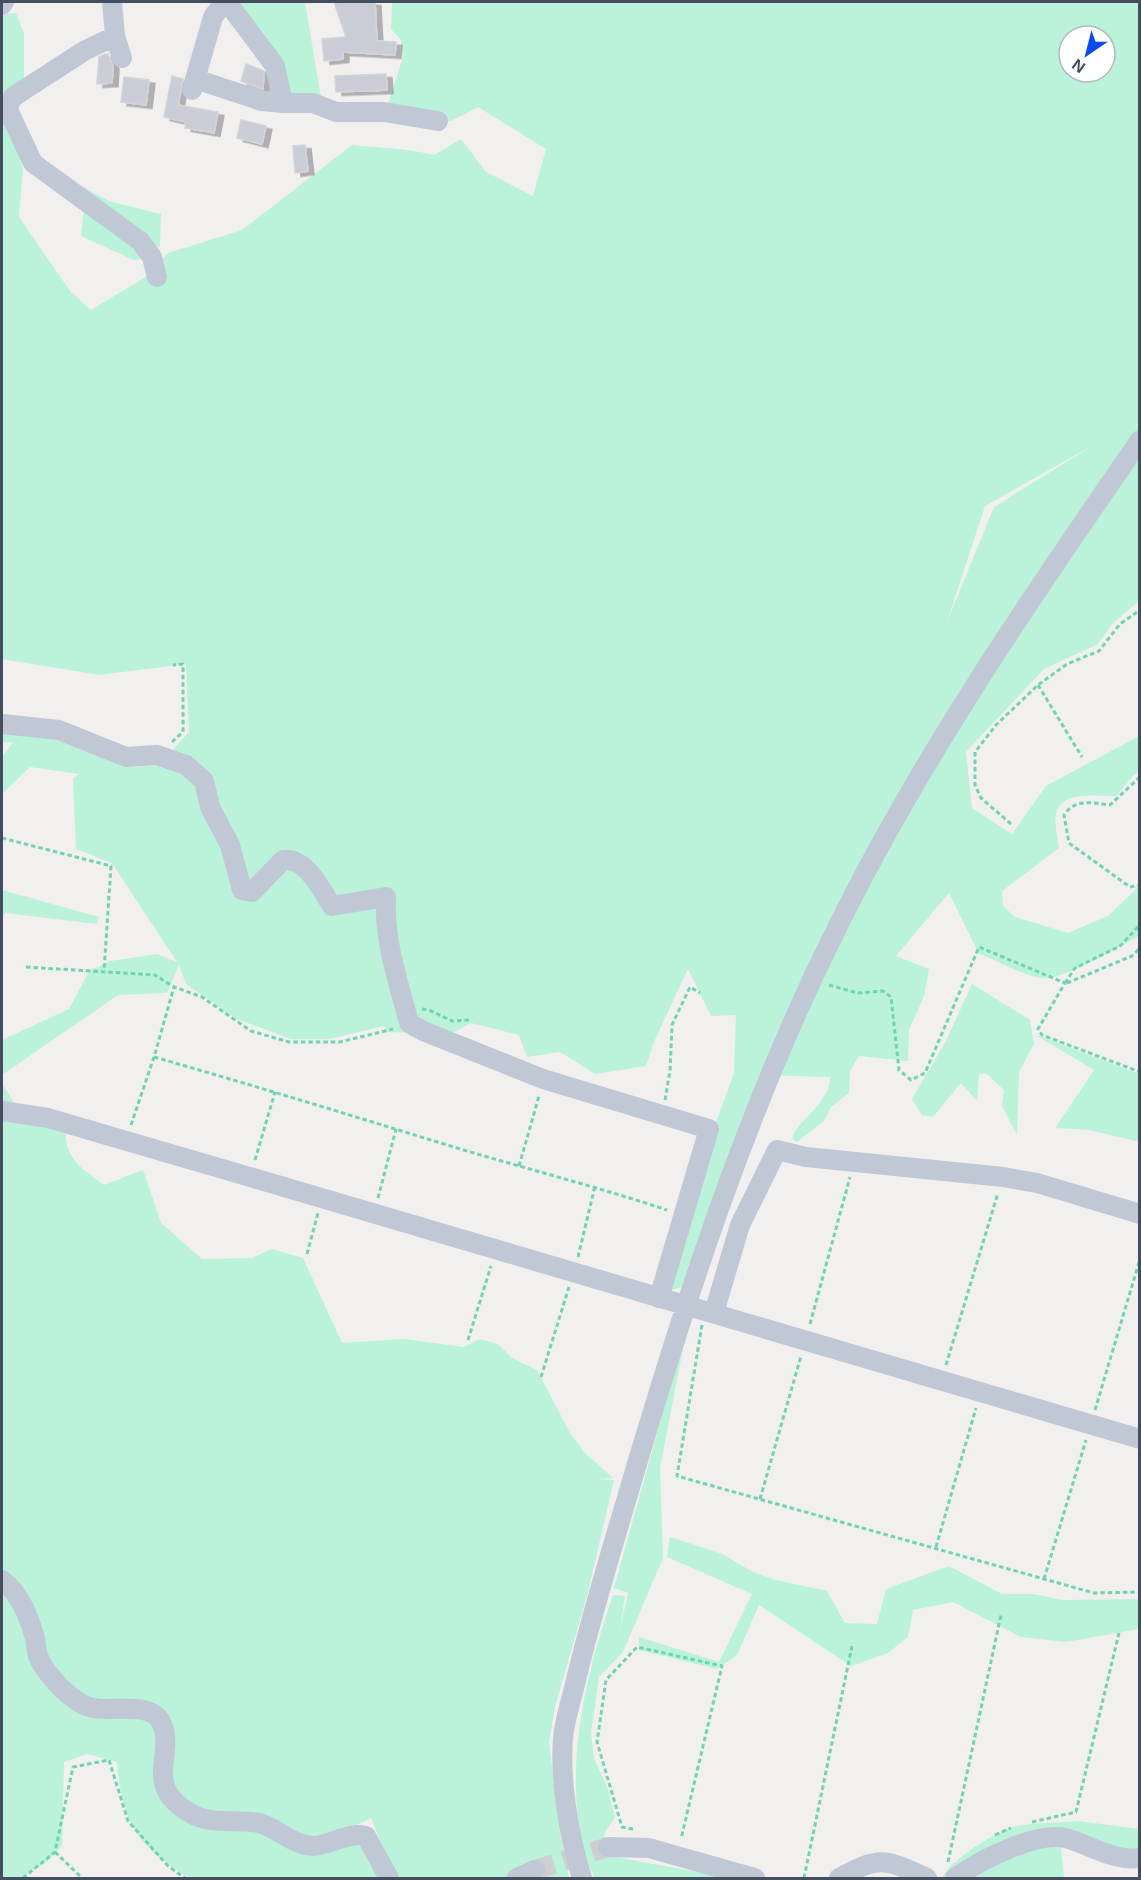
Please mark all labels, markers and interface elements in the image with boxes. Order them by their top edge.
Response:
north arrow [1057,24,1117,84]
text: N [1069,56,1088,76]

